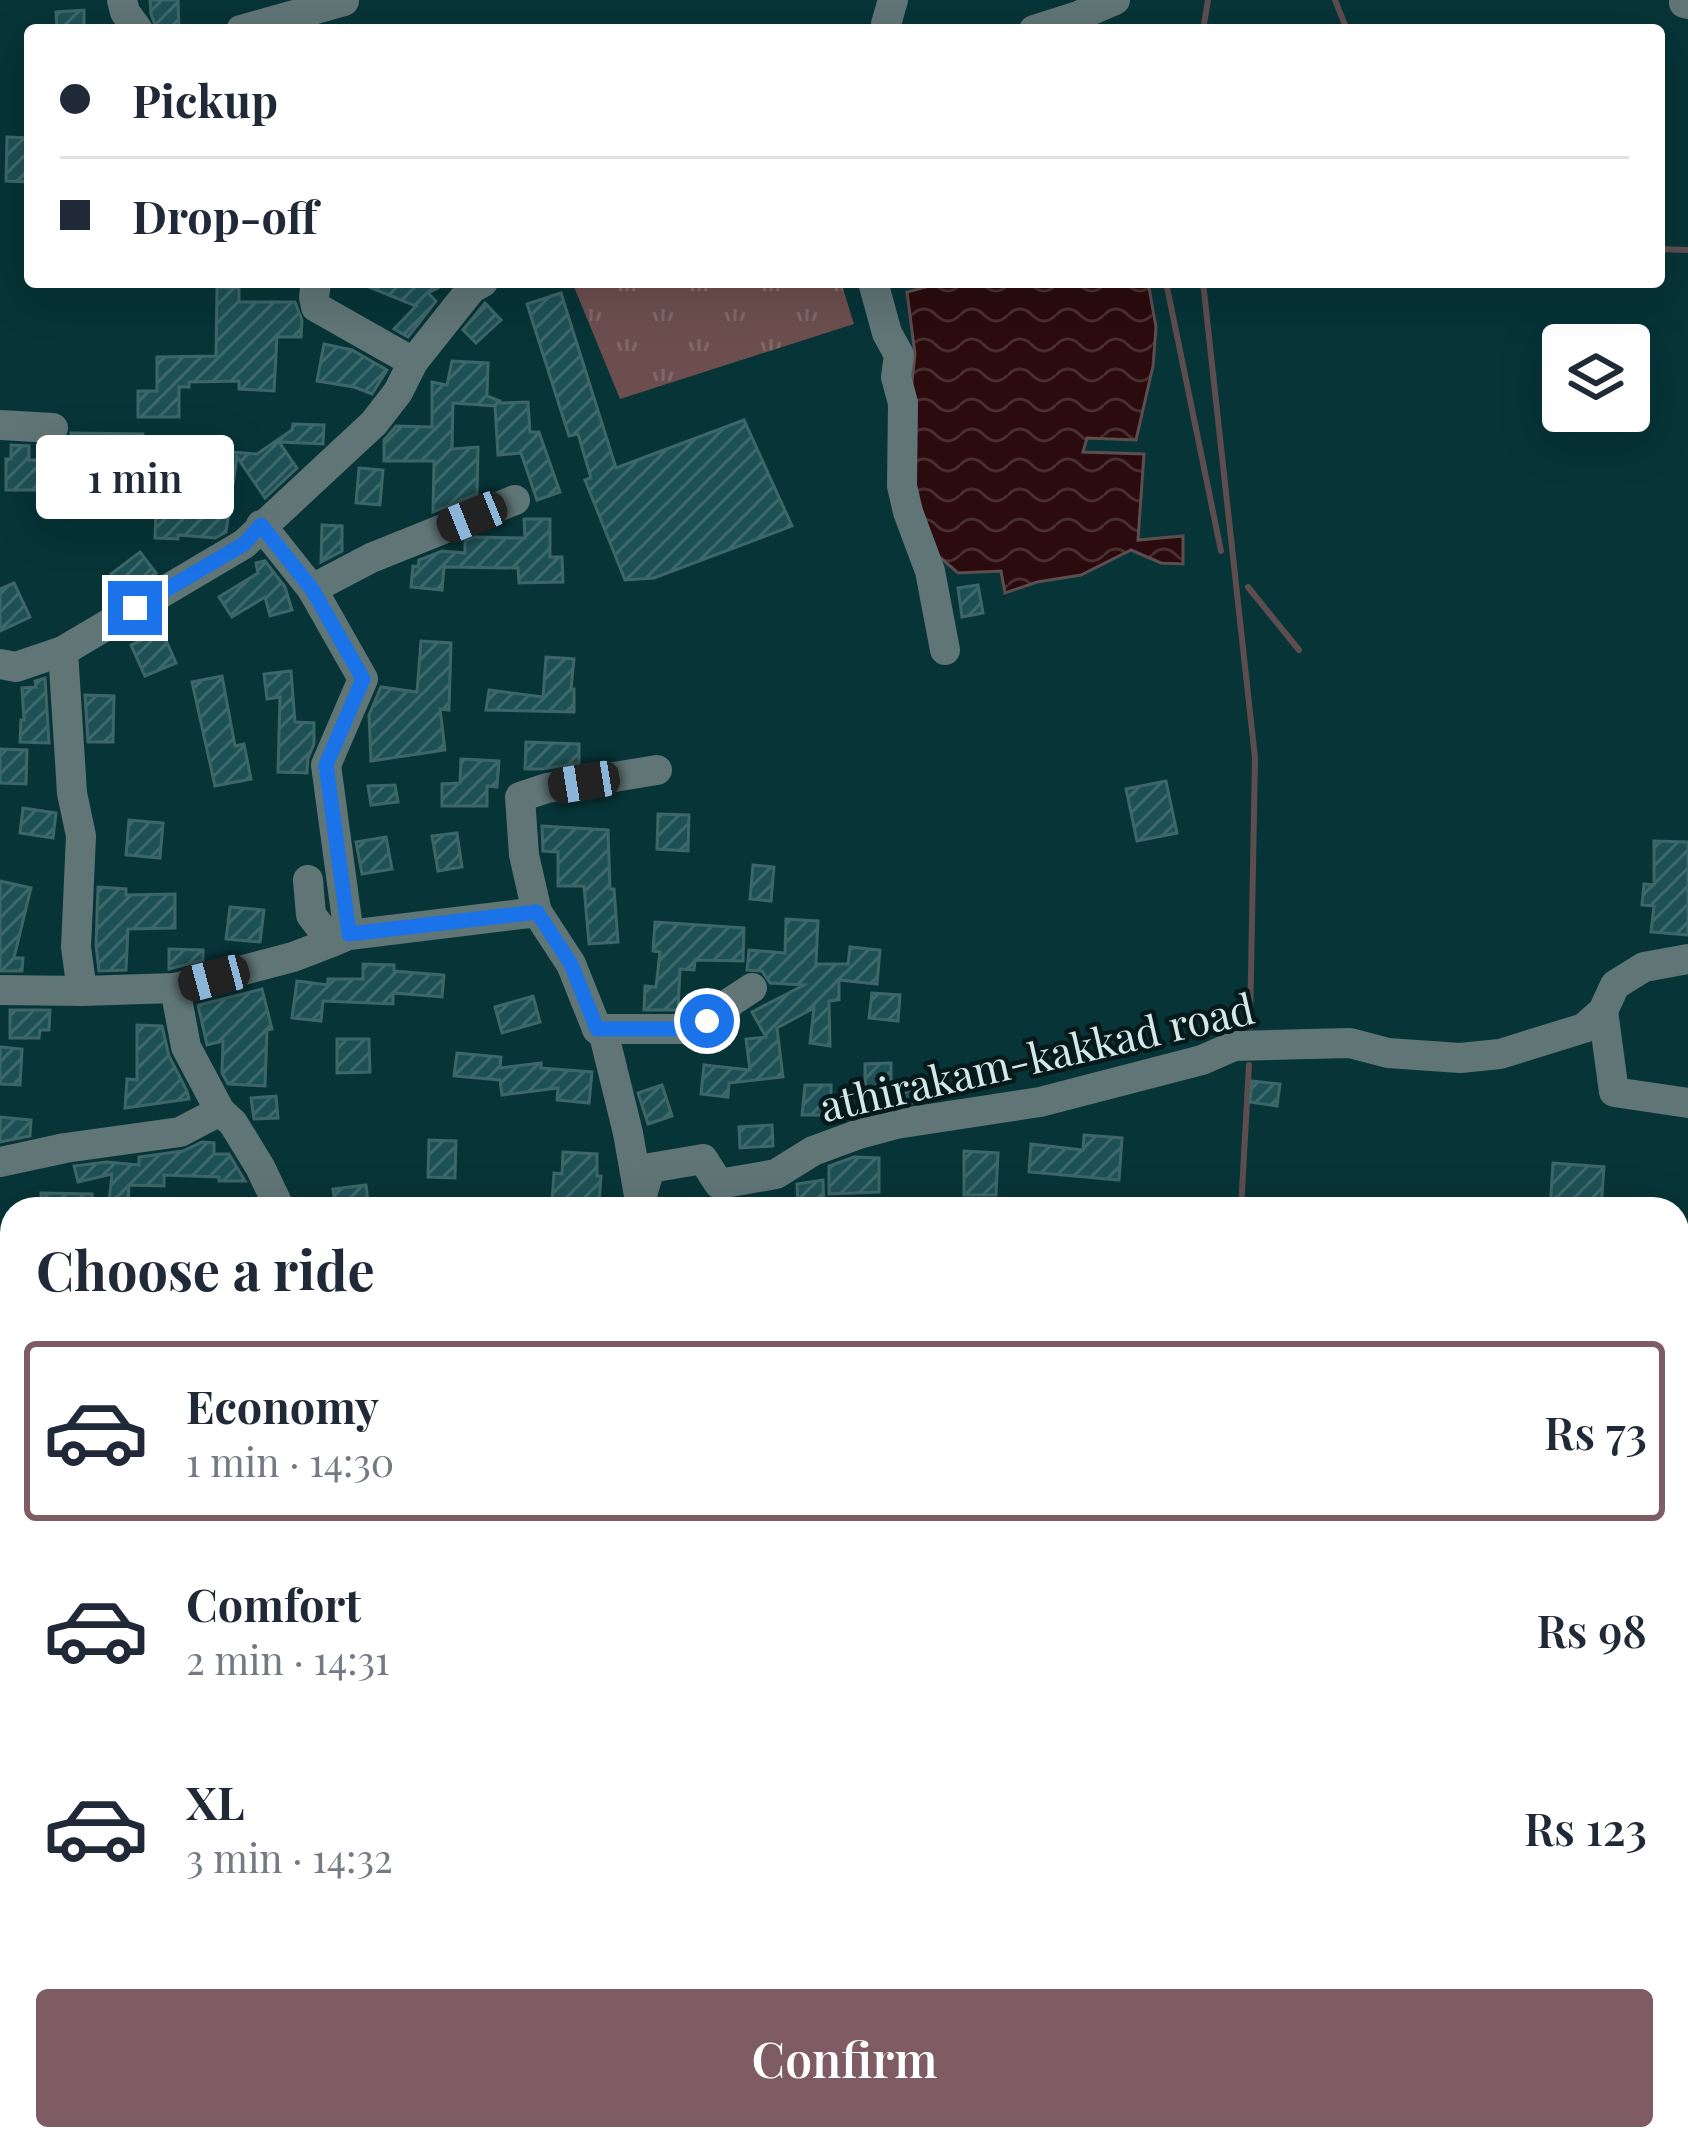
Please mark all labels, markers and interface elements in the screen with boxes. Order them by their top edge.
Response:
text: Pickup [132,69,278,129]
text: Drop-off [132,185,318,245]
map controls [1542,324,1650,432]
button: layers [1542,324,1650,432]
callout: 1 min [36,434,234,518]
text: 1 min [88,451,182,503]
car [432,487,512,547]
route end [108,581,162,635]
car [546,759,622,805]
car [175,951,253,1005]
street label: athirakam-kakkad road [814,979,1259,1133]
route start [680,994,734,1048]
text: Choose a ride [36,1233,375,1305]
text: Economy [186,1375,379,1435]
icon: car [42,1377,150,1485]
text: Rs 73 [1544,1401,1647,1461]
text: 1 min · 14:30 [186,1435,394,1487]
text: Comfort [186,1573,361,1633]
icon: car [42,1575,150,1683]
text: Rs 98 [1536,1599,1647,1659]
text: 2 min · 14:31 [186,1633,390,1685]
text: XL [186,1771,245,1831]
icon: car [42,1773,150,1881]
text: Rs 123 [1524,1797,1647,1857]
text: 3 min · 14:32 [186,1831,393,1883]
button: Confirm [36,1989,1653,2127]

